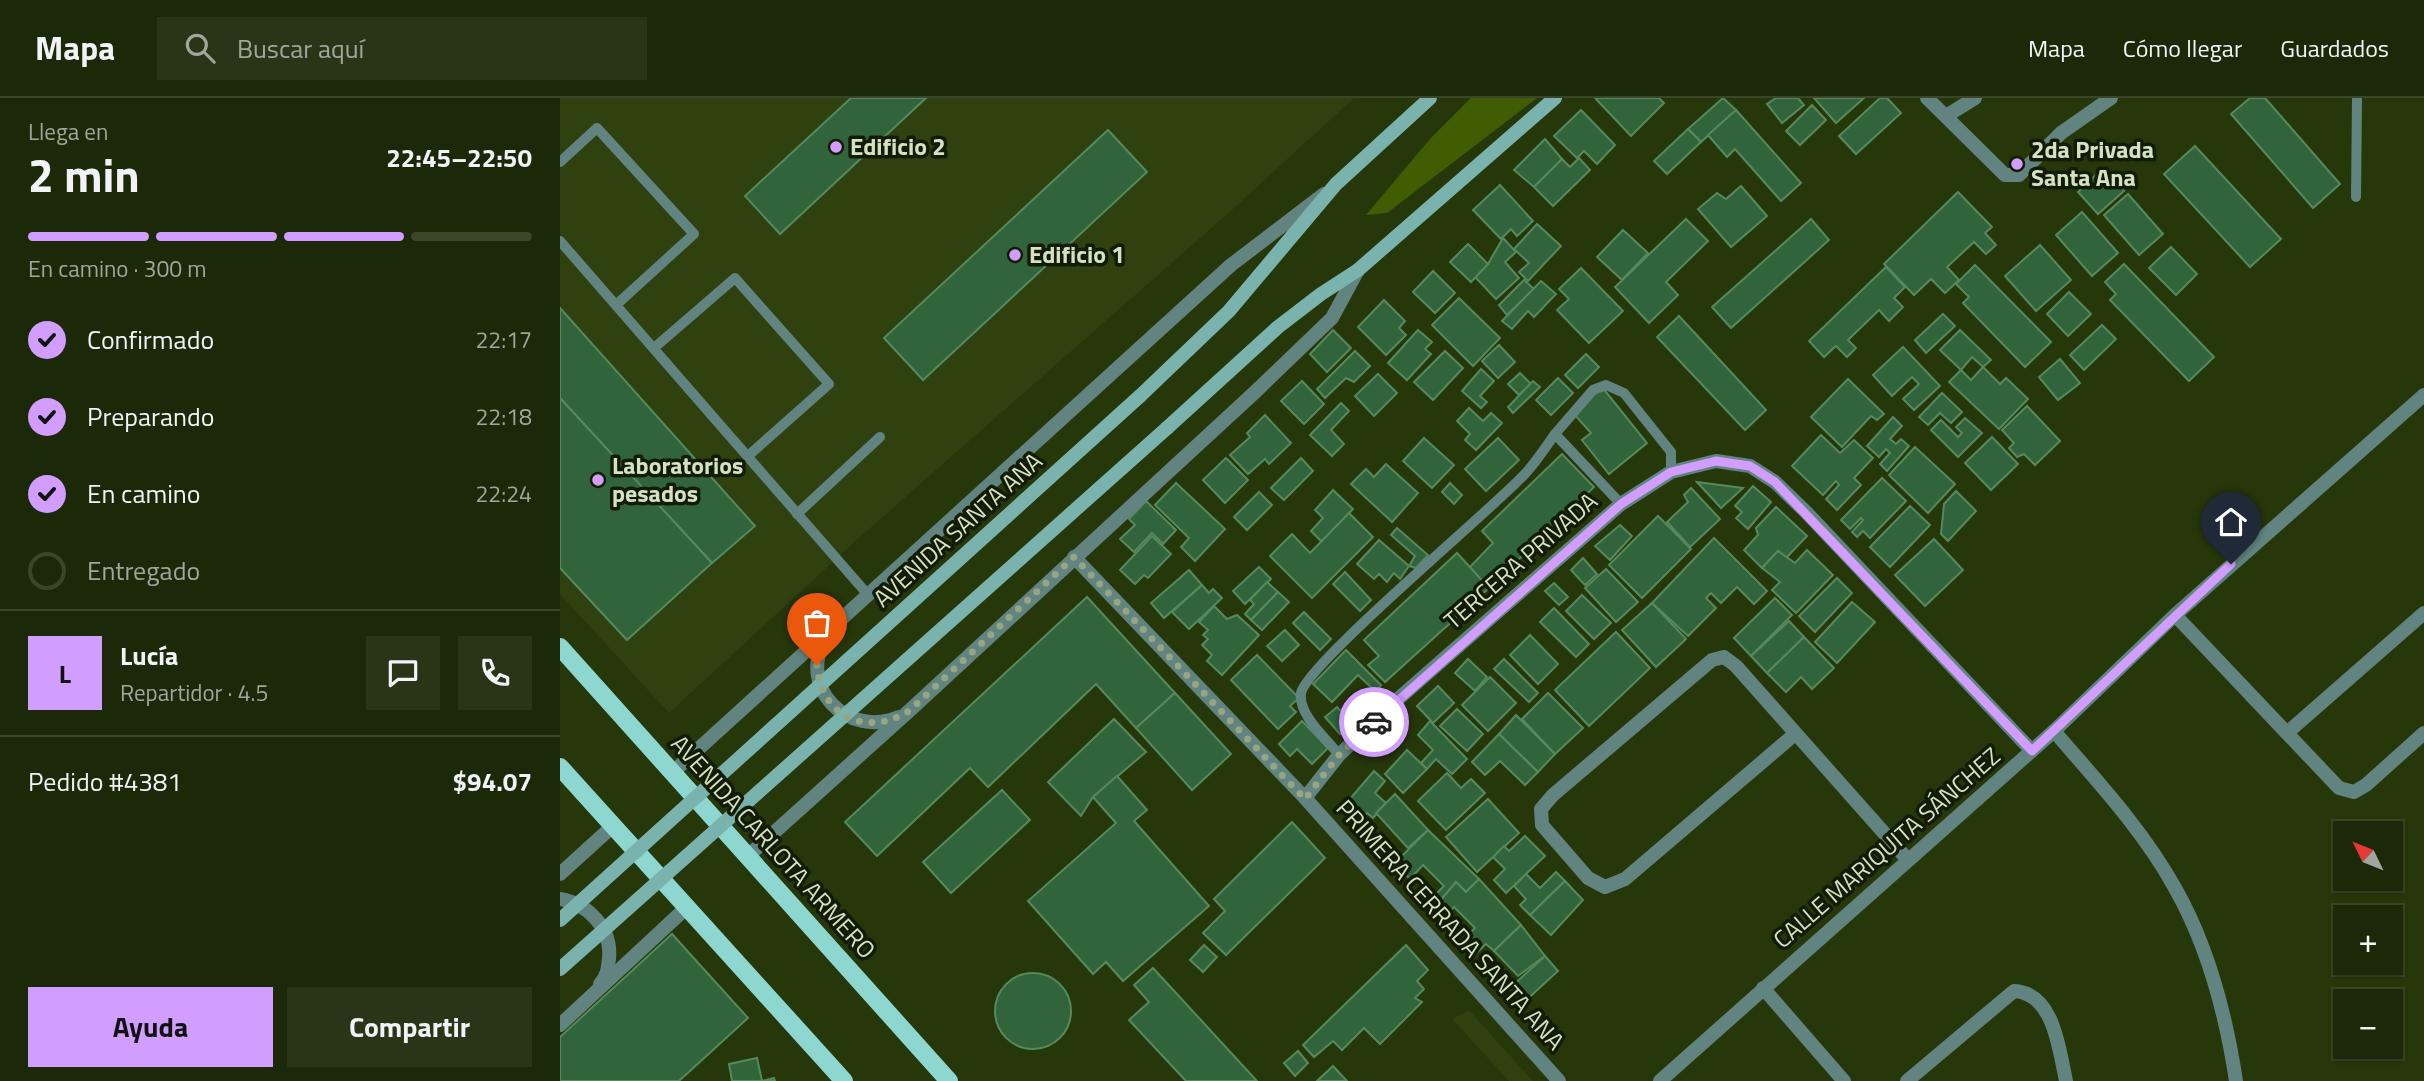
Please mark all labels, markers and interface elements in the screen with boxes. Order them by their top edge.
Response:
search box [157,17,647,80]
text: Mapa [35,23,115,73]
icon: search [181,29,219,67]
text: Buscar aquí [237,29,364,68]
text: Mapa [2028,30,2085,66]
text: Cómo llegar [2123,30,2242,66]
text: Guardados [2280,30,2389,66]
text: Llega en [28,114,108,149]
place label: Edificio 2 [850,128,946,164]
place label: 2da Privada Santa Ana [2031,131,2154,195]
text: 22:45–22:50 [386,138,532,177]
marker: Edificio 2 [828,139,844,155]
text: 2 min [28,140,140,210]
marker: 2da Privada Santa Ana [2009,156,2025,172]
place label: Edificio 1 [1029,236,1125,272]
marker: Edificio 1 [1007,247,1023,263]
text: En camino · 300 m [28,251,206,286]
text: Confirmado [87,320,214,359]
icon: check [28,321,66,359]
text: 22:17 [475,322,532,357]
text: Preparando [87,397,214,436]
icon: check [28,398,66,436]
text: 22:18 [475,399,532,434]
street label: AVENIDA SANTA ANA [865,443,1050,615]
place label: Laboratorios pesados [612,447,743,511]
marker: Laboratorios pesados [590,472,606,488]
text: En camino [87,474,201,513]
icon: check [28,475,66,513]
text: 22:24 [475,476,532,511]
street label: TERCERA PRIVADA [1436,483,1605,637]
pin [2201,492,2261,564]
icon: home [2212,503,2250,541]
text: Entregado [87,551,200,590]
pin [787,593,847,665]
icon: bag [798,604,836,642]
text: Lucía [120,636,178,675]
button: chat [366,636,440,710]
button: phone [458,636,532,710]
text: L [59,654,71,693]
text: Repartidor · 4.5 [120,675,268,710]
courier [1339,687,1409,757]
icon: car [1355,703,1393,741]
street label: AVENIDA CARLOTA ARMERO [663,726,884,966]
street label: CALLE MARIQUITA SÁNCHEZ [1765,738,2008,956]
text: Pedido #4381 [28,762,182,801]
text: $94.07 [453,762,532,801]
street label: PRIMERA CERRADA SANTA ANA [1328,791,1573,1058]
north arrow [2333,821,2403,891]
map controls [2333,821,2403,1059]
button: + [2333,905,2403,975]
button: Ayuda [28,987,273,1067]
button: Compartir [287,987,532,1067]
button: − [2333,989,2403,1059]

